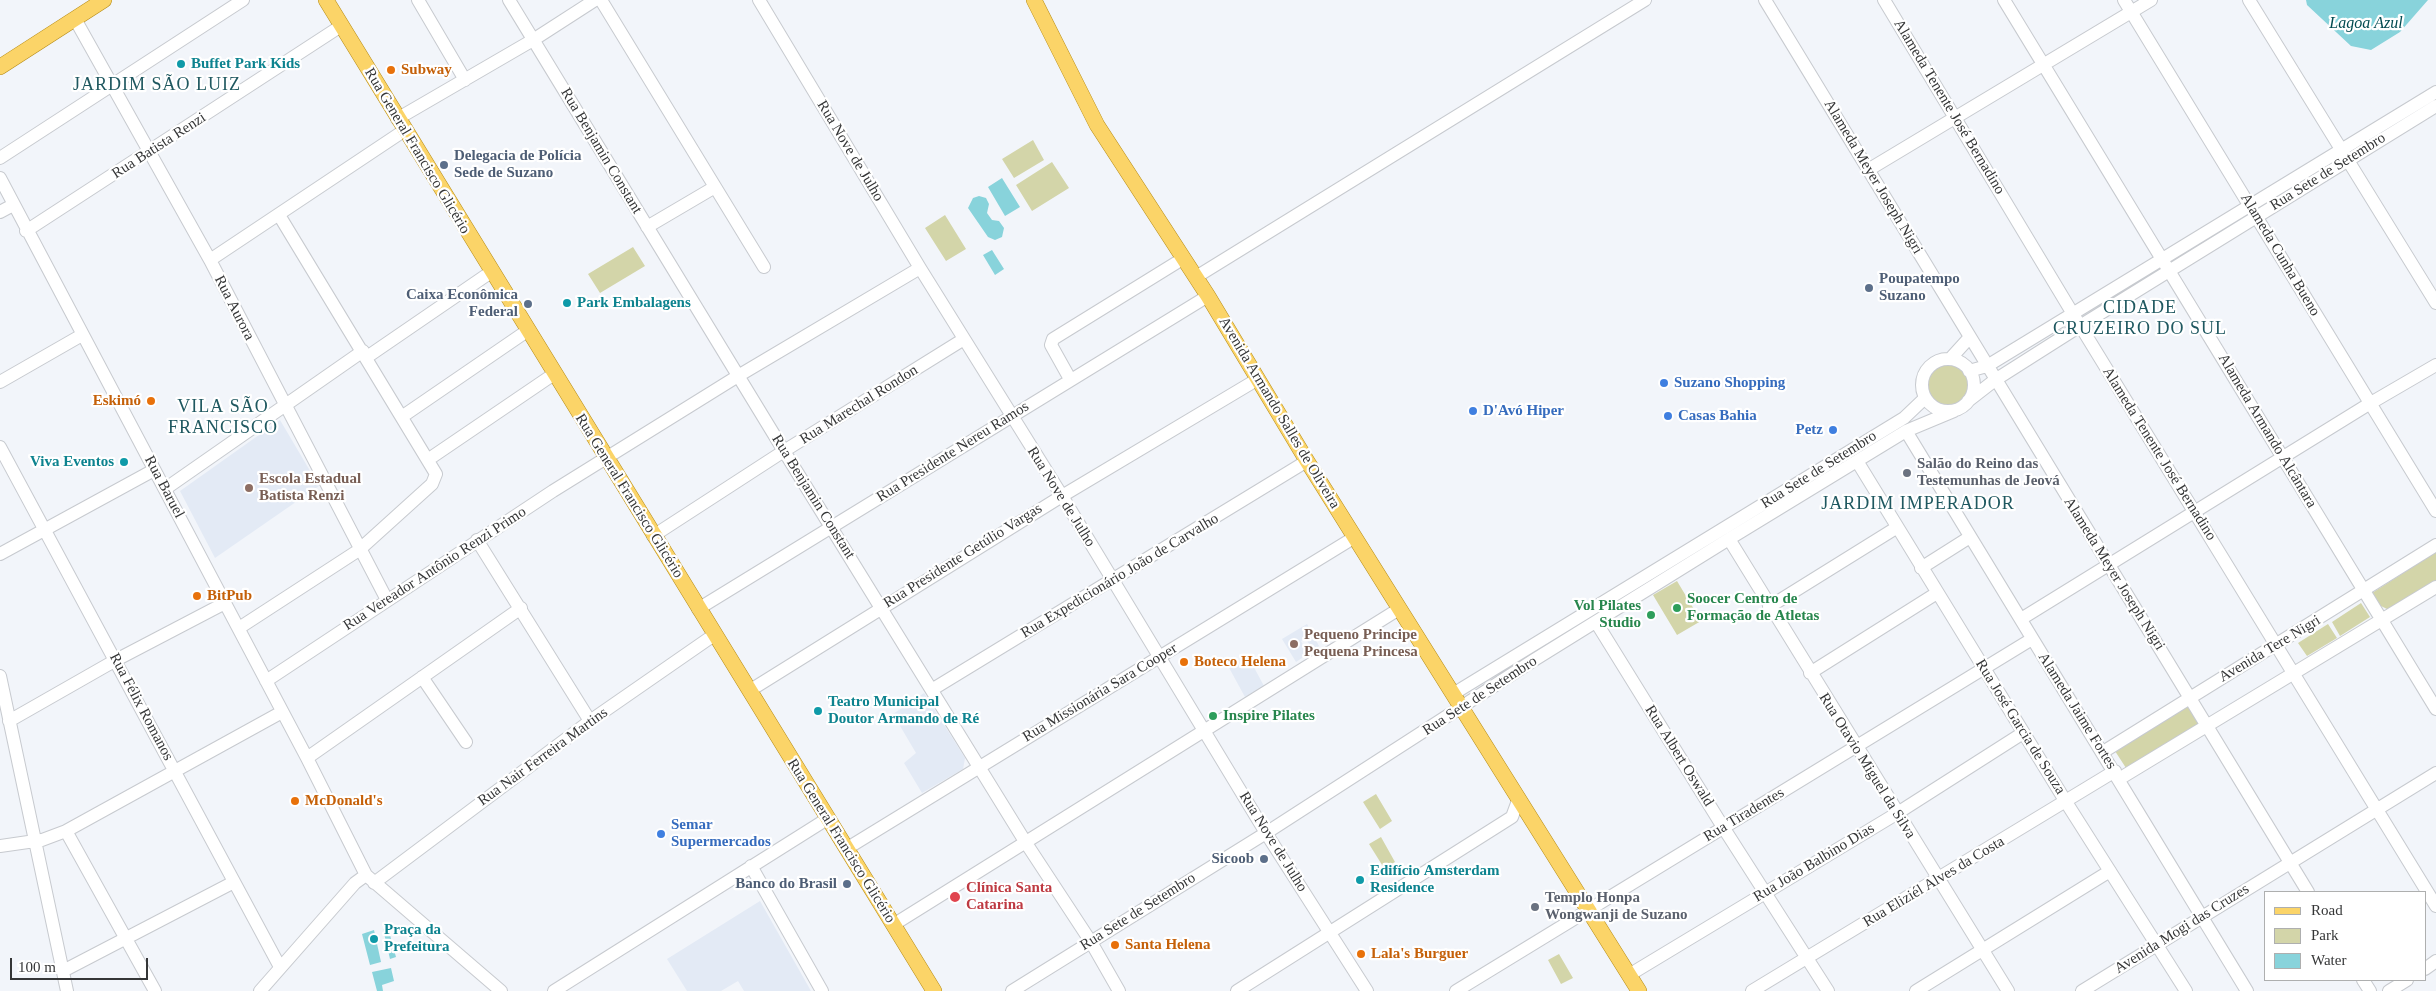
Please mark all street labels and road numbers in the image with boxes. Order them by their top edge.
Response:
street label: Alameda Tenente José Bernadino [1890,16,2008,198]
street label: Rua General Francisco Glicério [360,65,474,237]
street label: Rua Benjamin Constant [556,85,646,217]
street label: Alameda Meyer Joseph Nigri [1820,96,1926,258]
street label: Rua Nove de Julho [813,97,887,205]
street label: Rua Batista Renzi [109,109,209,183]
street label: Rua Sete de Setembro [2267,129,2389,215]
street label: Alameda Cunha Bueno [2236,190,2324,320]
street label: Rua Aurora [210,273,258,343]
street label: Avenida Armando Salles de Oliveira [1215,314,1343,512]
street label: Alameda Armando Alcântara [2214,351,2320,511]
street label: Rua Marechal Rondon [797,361,921,449]
street label: Alameda Tenente José Bernadino [2098,364,2220,544]
street label: Rua Presidente Nereu Ramos [874,398,1032,506]
street label: Rua General Francisco Glicério [571,411,687,581]
street label: Rua Sete de Setembro [1758,427,1880,513]
street label: Rua Benjamin Constant [767,431,859,563]
street label: Rua Nove de Julho [1023,444,1099,550]
street label: Rua Baruel [140,453,188,521]
street label: Alameda Meyer Joseph Nigri [2059,494,2169,654]
street label: Rua Presidente Getúlio Vargas [880,500,1046,612]
street label: Rua Vereador Antônio Renzi Primo [340,503,530,635]
street label: Rua Expedicionário João de Carvalho [1018,510,1222,642]
street label: Avenida Tere Nigri [2216,612,2324,686]
street label: Rua Missionária Sara Cooper [1019,640,1181,746]
street label: Alameda Jaime Fortes [2034,649,2120,773]
street label: Rua Félix Romanos [105,650,177,764]
street label: Rua Sete de Setembro [1419,652,1541,740]
street label: Rua José Garcia de Souza [1971,656,2069,798]
street label: Rua Otavio Miguel da Silva [1815,690,1919,842]
street label: Rua Albert Oswald [1641,702,1717,810]
street label: Rua Nair Ferreira Martins [475,704,611,810]
street label: Rua General Francisco Glicério [783,756,899,926]
street label: Rua Tiradentes [1700,784,1788,846]
street label: Rua Nove de Julho [1235,789,1311,895]
street label: Rua João Balbino Dias [1750,820,1878,906]
street label: Rua Eliziél Alves da Costa [1860,833,2008,931]
street label: Rua Sete de Setembro [1077,869,1199,955]
street label: Avenida Mogi das Cruzes [2111,880,2253,978]

